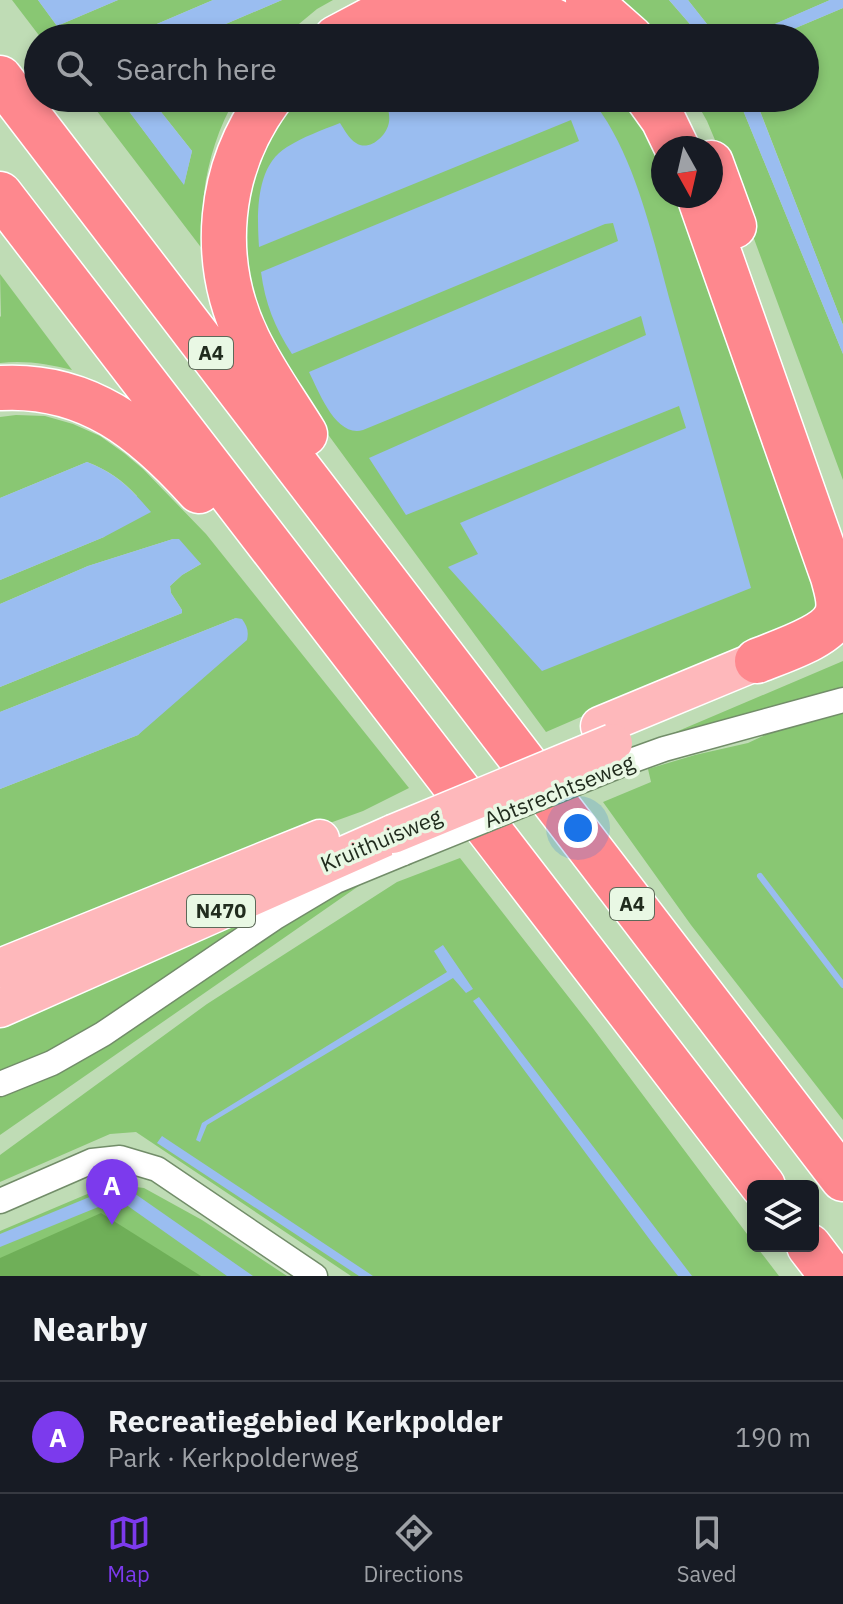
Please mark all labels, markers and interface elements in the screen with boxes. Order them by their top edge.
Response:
search box [24,24,819,112]
icon: search [52,46,96,90]
text: Search here [116,49,277,88]
north arrow [651,136,723,208]
road number: A4 [189,337,233,369]
street label: Abtsrechtseweg [479,747,639,834]
street label: Kruithuisweg [316,801,446,878]
your location [558,808,598,848]
road number: A4 [610,888,654,920]
road number: N470 [187,895,255,927]
pin: A [86,1159,138,1225]
map controls [747,1180,819,1252]
button: layers [747,1180,819,1252]
text: Nearby [32,1306,147,1350]
text: Recreatiegebied Kerkpolder [108,1401,503,1440]
text: A [49,1420,67,1454]
text: 190 m [735,1420,811,1454]
text: Park · Kerkpolderweg [108,1440,358,1474]
tab: Map [107,1511,151,1588]
tab: Directions [364,1511,464,1588]
tab: Saved [677,1511,736,1588]

